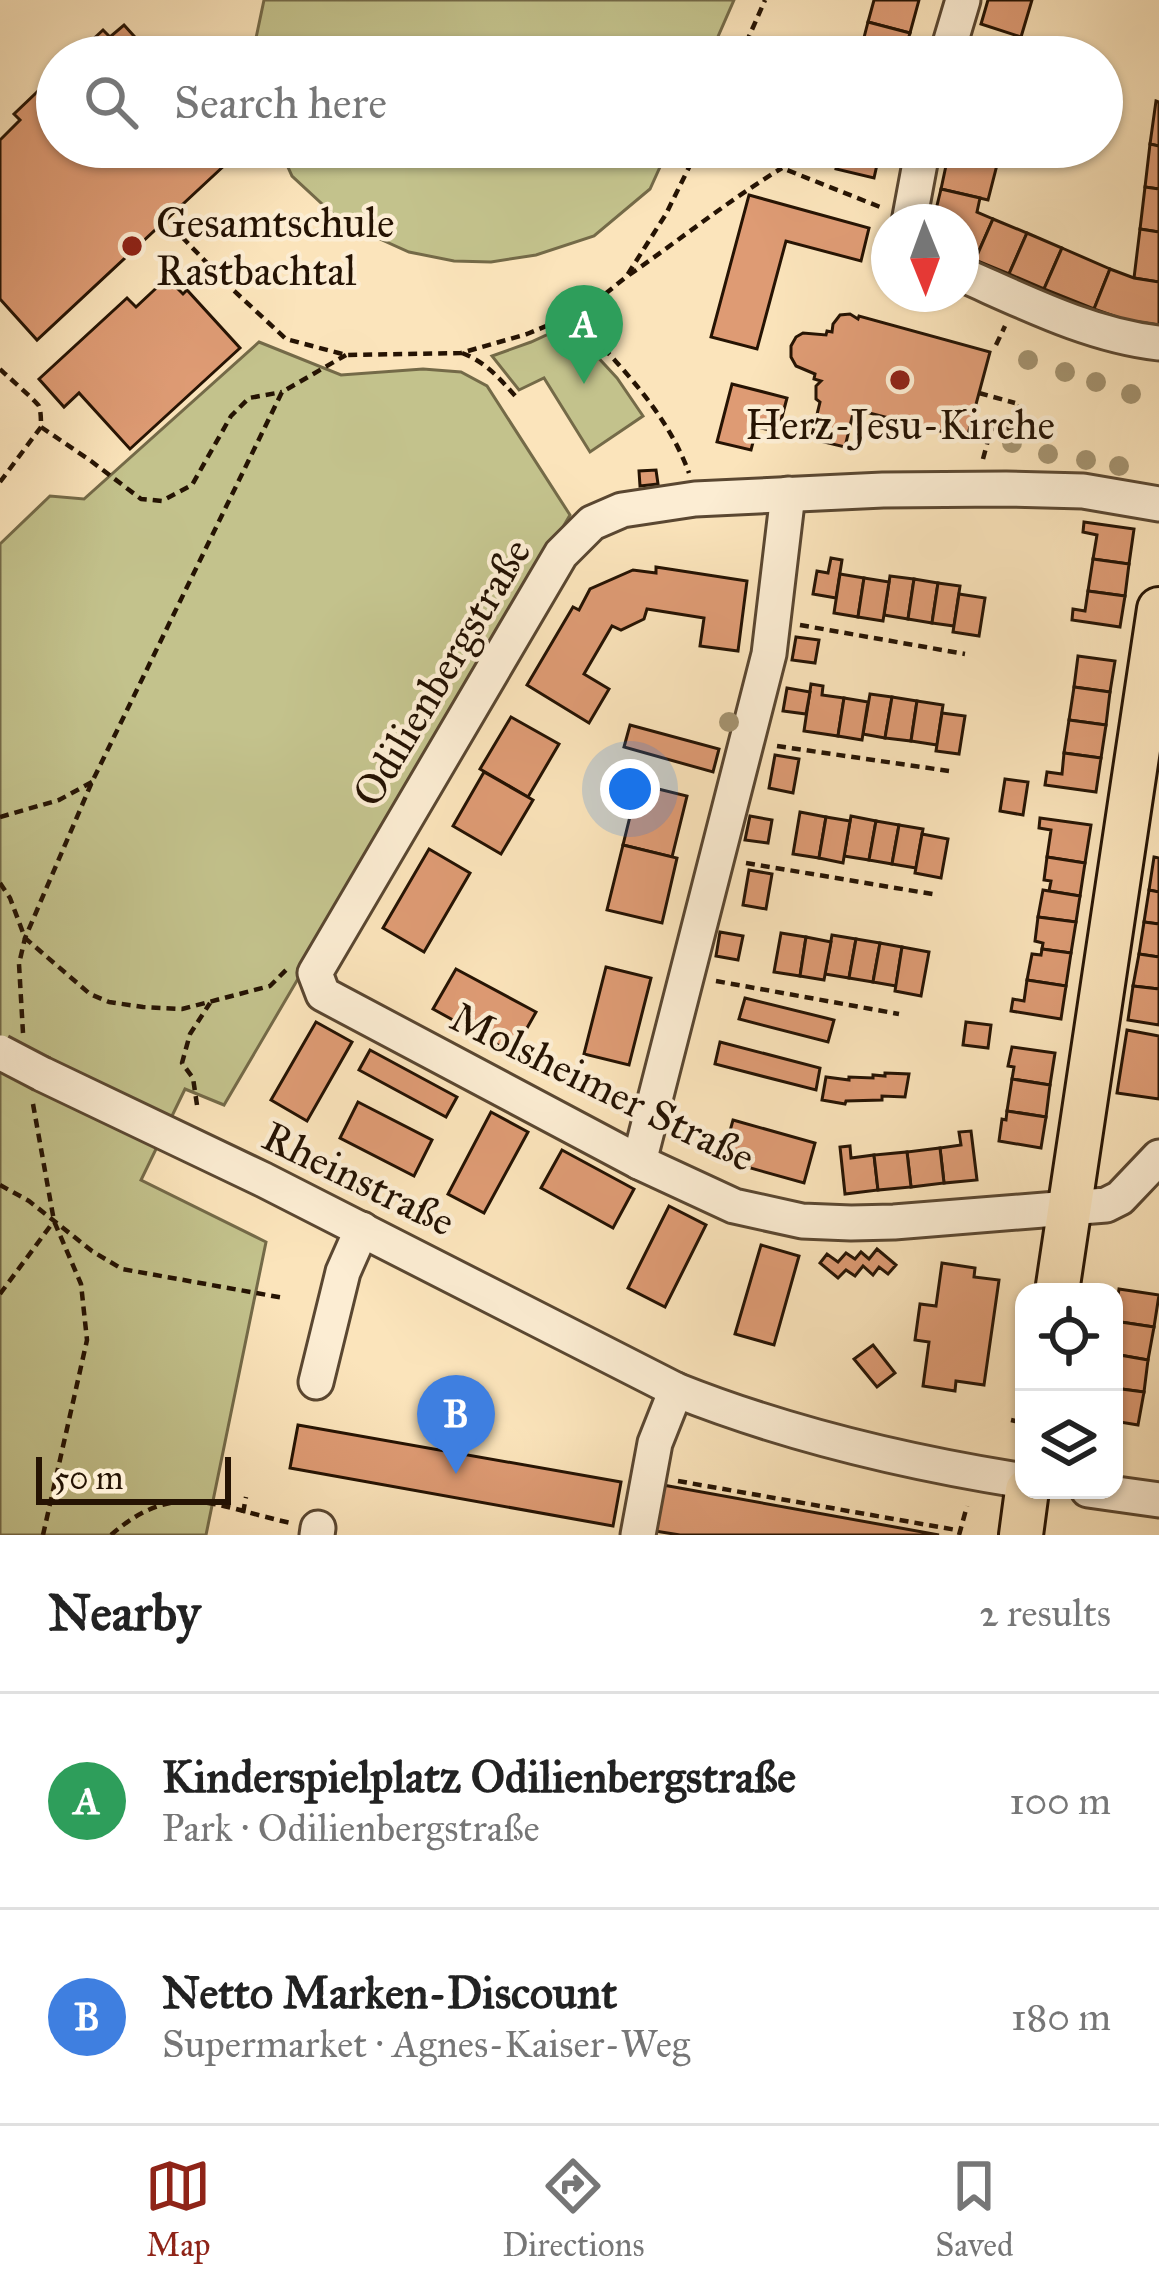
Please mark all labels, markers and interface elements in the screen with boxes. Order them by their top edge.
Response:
search box [36,36,1123,168]
icon: search [78,69,144,135]
text: Search here [174,75,387,130]
place label: Gesamtschule Rastbachtal [156,197,394,297]
north arrow [871,204,979,312]
marker: Gesamtschule Rastbachtal [119,233,145,259]
pin: A [545,285,623,384]
marker: Herz-Jesu-Kirche [887,367,913,393]
place label: Herz-Jesu-Kirche [745,399,1055,451]
street label: Odilienbergstraße [341,529,542,816]
your location [600,759,660,819]
street label: Molsheimer Straße [442,991,763,1183]
street label: Rheinstraße [254,1110,463,1248]
map controls [1015,1283,1123,1499]
button: locate [1015,1283,1123,1391]
pin: B [417,1375,495,1474]
button: layers [1015,1391,1123,1499]
scale bar [36,1451,231,1504]
text: 50 m [54,1458,123,1498]
text: Nearby [48,1582,200,1644]
text: 2 results [979,1589,1111,1637]
text: Kinderspielplatz Odilienbergstraße [162,1749,796,1804]
text: A [74,1777,100,1825]
text: 100 m [1009,1777,1111,1825]
text: Park · Odilienbergstraße [162,1804,540,1852]
text: Netto Marken-Discount [162,1965,617,2020]
text: B [74,1993,100,2041]
text: 180 m [1011,1993,1111,2041]
text: Supermarket · Agnes-Kaiser-Weg [162,2020,690,2068]
tab: Map [145,2153,211,2265]
tab: Directions [502,2153,644,2265]
tab: Saved [935,2153,1014,2265]

